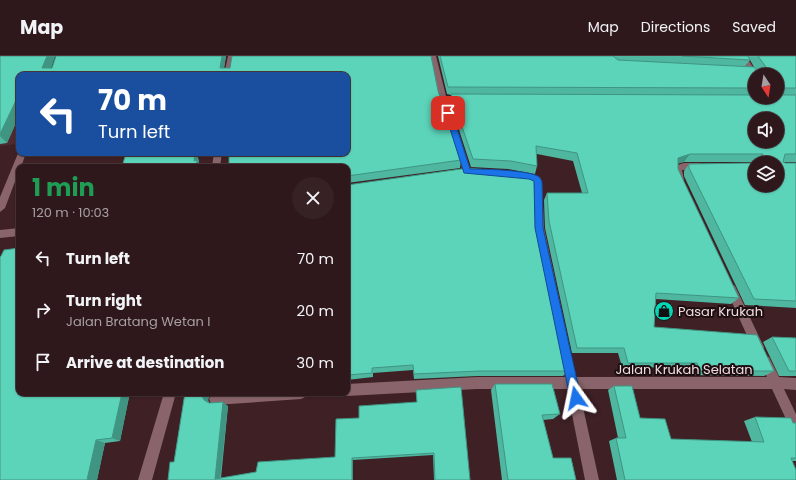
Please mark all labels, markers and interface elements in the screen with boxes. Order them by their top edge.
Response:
text: Map [20,14,63,41]
text: Map [588,17,619,37]
text: Directions [641,17,710,37]
text: Saved [732,17,776,37]
north arrow [748,68,784,104]
map controls [748,68,784,192]
text: 70 m [98,81,167,120]
icon: left [32,88,84,140]
pin [431,96,465,130]
icon: arrive [437,102,459,124]
button: sound [748,112,784,148]
text: Turn left [98,119,170,144]
button: layers [748,156,784,192]
text: 1 min [32,171,95,204]
button: close [292,177,334,219]
text: 120 m · 10:03 [32,203,109,222]
icon: left [32,247,54,269]
text: Turn left [66,248,130,269]
text: 70 m [297,248,334,269]
text: Turn right [66,290,142,311]
icon: right [32,299,54,321]
text: 20 m [296,300,334,321]
shop icon: Pasar Krukah [653,300,675,322]
place label: Pasar Krukah [678,302,763,321]
text: Jalan Bratang Wetan I [66,312,210,331]
icon: arrive [32,351,54,373]
text: Arrive at destination [66,352,224,373]
text: 30 m [296,352,334,373]
street label: Jalan Krukah Selatan [615,360,753,379]
position arrow [555,377,597,419]

